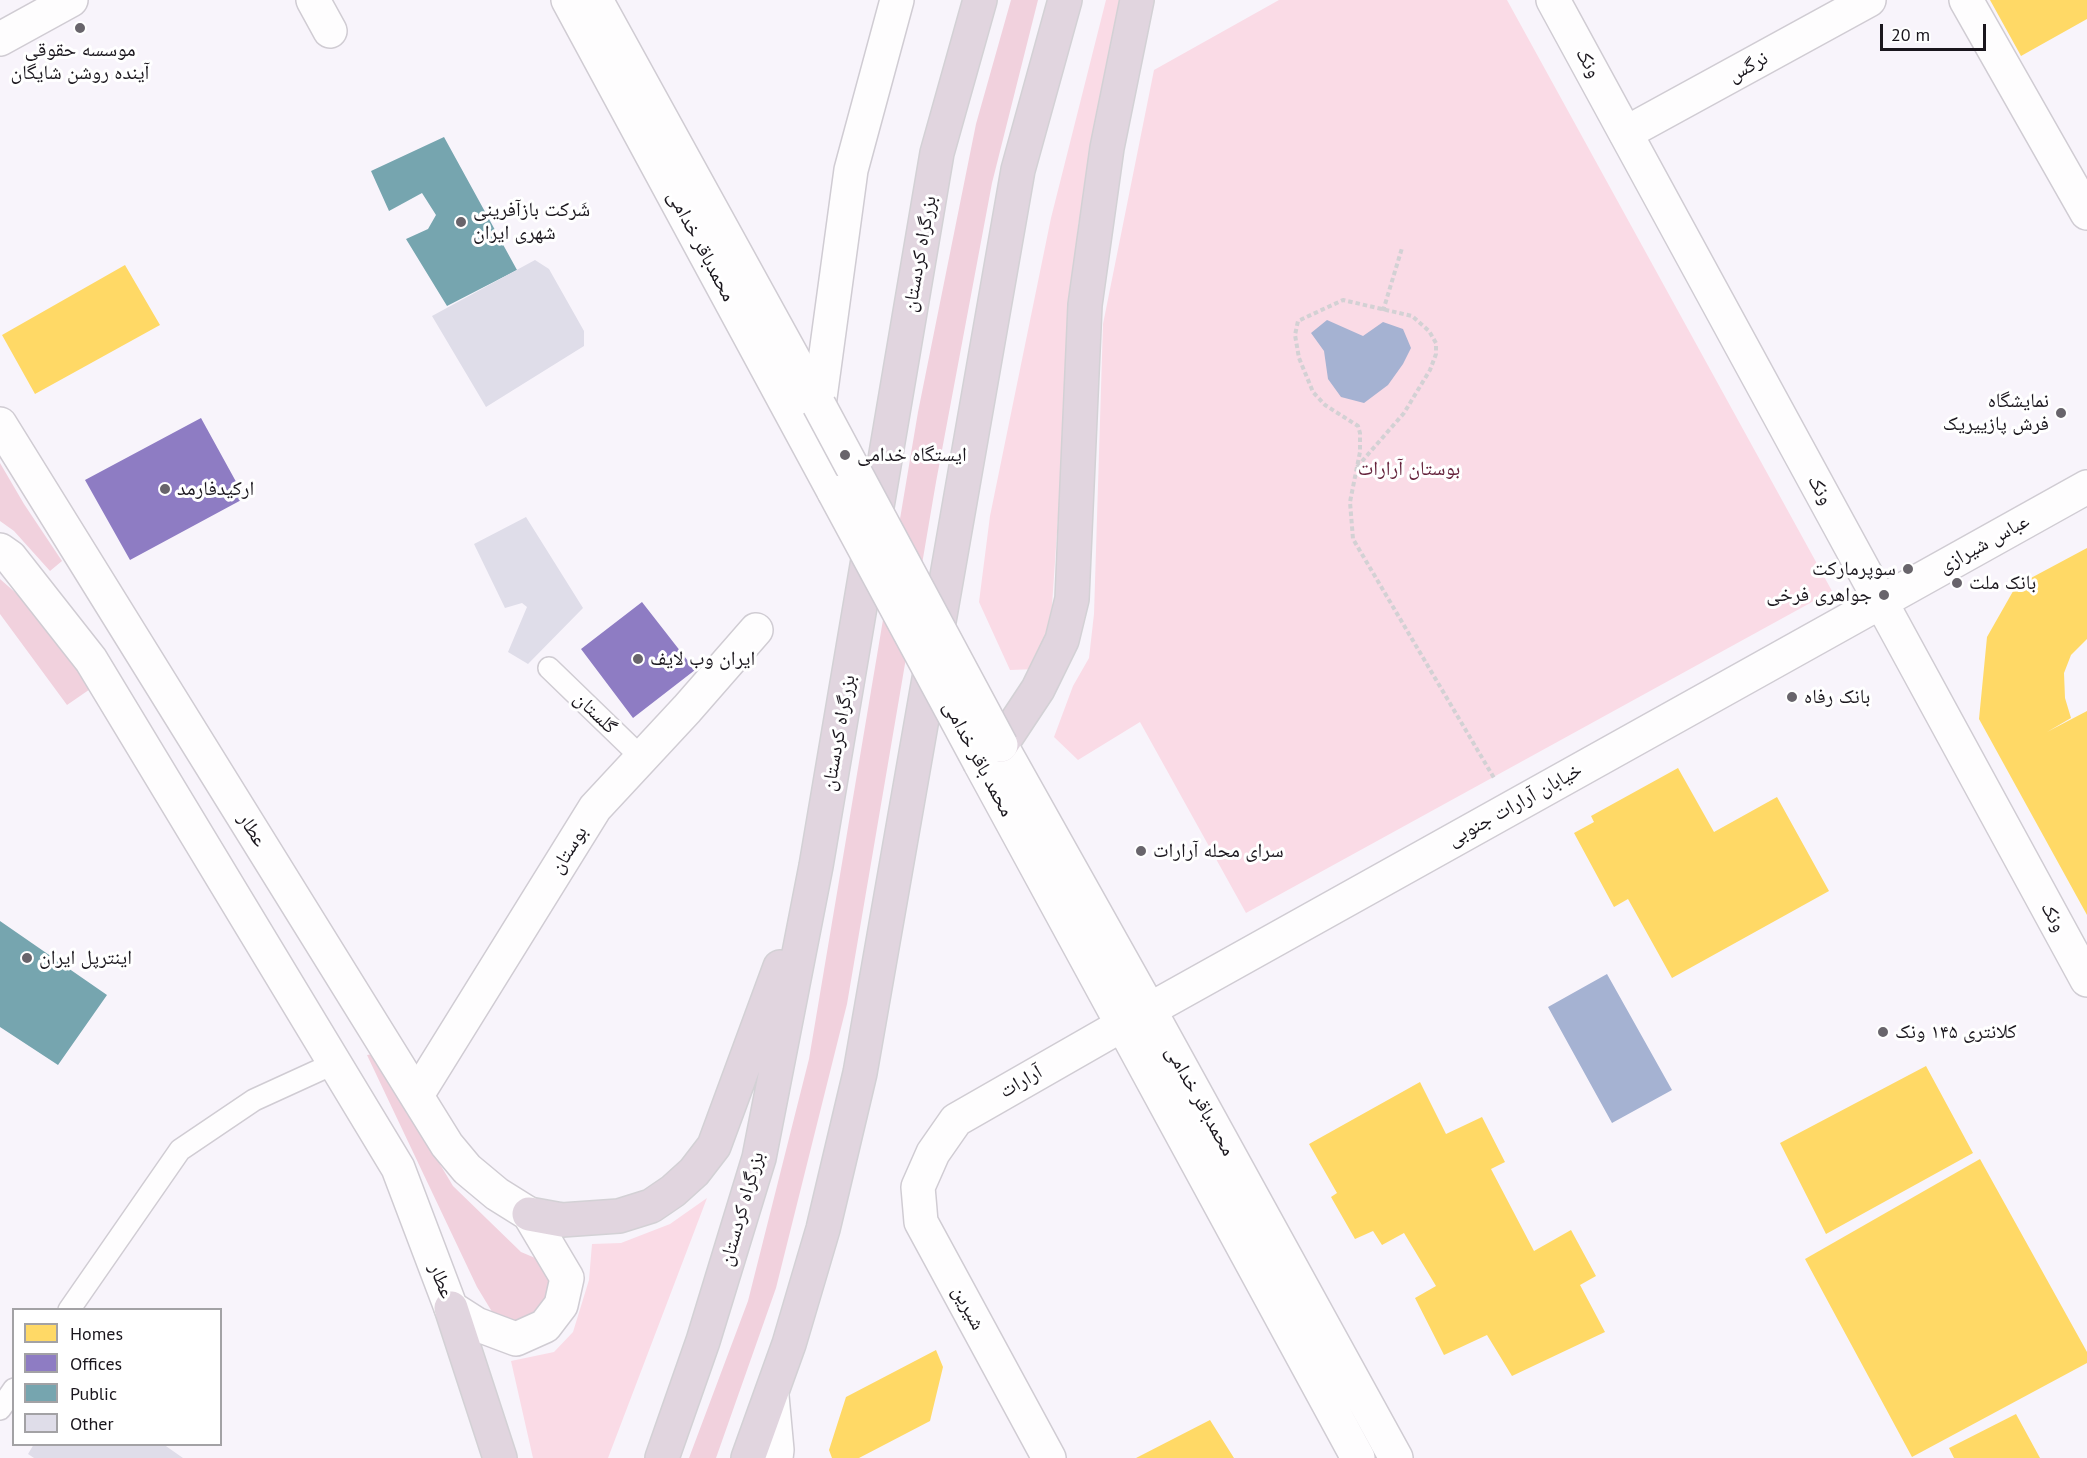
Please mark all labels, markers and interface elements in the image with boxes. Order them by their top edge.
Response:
scale bar [1883,12,1990,50]
marker: موسسه حقوقی آینده روشن شایگان [73,21,87,35]
text: 20 m [1891,23,1930,46]
place label: موسسه حقوقی آینده روشن شایگان [11,38,149,85]
street label: ونک [1570,44,1606,82]
street label: نرگس [1724,46,1772,88]
street label: محمدباقر خدامی [662,186,740,306]
street label: بزرگراه کردستان [898,194,942,314]
place label: شَرکت بازآفرینی شهری ایران [473,198,590,245]
marker: شَرکت بازآفرینی شهری ایران [454,215,468,229]
place label: نمایشگاه فرش پازییریک [1943,389,2049,436]
marker: نمایشگاه فرش پازییریک [2054,406,2068,420]
place label: ایستگاه خدامی [857,443,967,467]
marker: ایستگاه خدامی [838,448,852,462]
park label: بوستان آرارات [1358,457,1460,481]
street label: ونک [1802,471,1838,509]
place label: ارکیدفارمد [177,477,254,501]
marker: ارکیدفارمد [158,482,172,496]
street label: عباس شیرازی [1935,509,2033,579]
place label: سوپرمارکت [1812,557,1896,581]
marker: سوپرمارکت [1901,562,1915,576]
place label: بانک ملت [1969,571,2036,595]
marker: بانک ملت [1950,576,1964,590]
place label: جواهری فرخی [1766,583,1872,607]
marker: جواهری فرخی [1877,588,1891,602]
place label: ایران وب لایف [650,647,755,671]
marker: ایران وب لایف [631,652,645,666]
street label: بزرگراه کردستان [817,673,861,793]
place label: بانک رفاه [1804,685,1870,709]
street label: گلستان [569,687,621,739]
marker: بانک رفاه [1785,690,1799,704]
street label: محمد باقر خدامی [937,697,1019,821]
street label: خیابان آرارات جنوبی [1443,758,1587,852]
street label: عطار [232,809,272,851]
street label: بوستان [545,822,593,878]
place label: سرای محله آرارات [1153,839,1284,863]
marker: سرای محله آرارات [1134,844,1148,858]
street label: ونک [2035,898,2071,936]
place label: اینترپل ایران [39,946,132,970]
marker: اینترپل ایران [20,951,34,965]
place label: کلانتری ۱۴۵ ونک [1895,1020,2017,1044]
marker: کلانتری ۱۴۵ ونک [1876,1025,1890,1039]
street label: محمدباقر خدامی [1160,1042,1240,1160]
street label: آرارات [995,1060,1047,1104]
street label: بزرگراه کردستان [714,1149,770,1269]
street label: عطار [423,1260,459,1302]
street label: شیرین [946,1282,990,1334]
legend [12,1308,222,1446]
text: Homes [70,1322,123,1345]
text: Offices [70,1352,122,1375]
text: Public [70,1382,117,1405]
text: Other [70,1412,114,1435]

